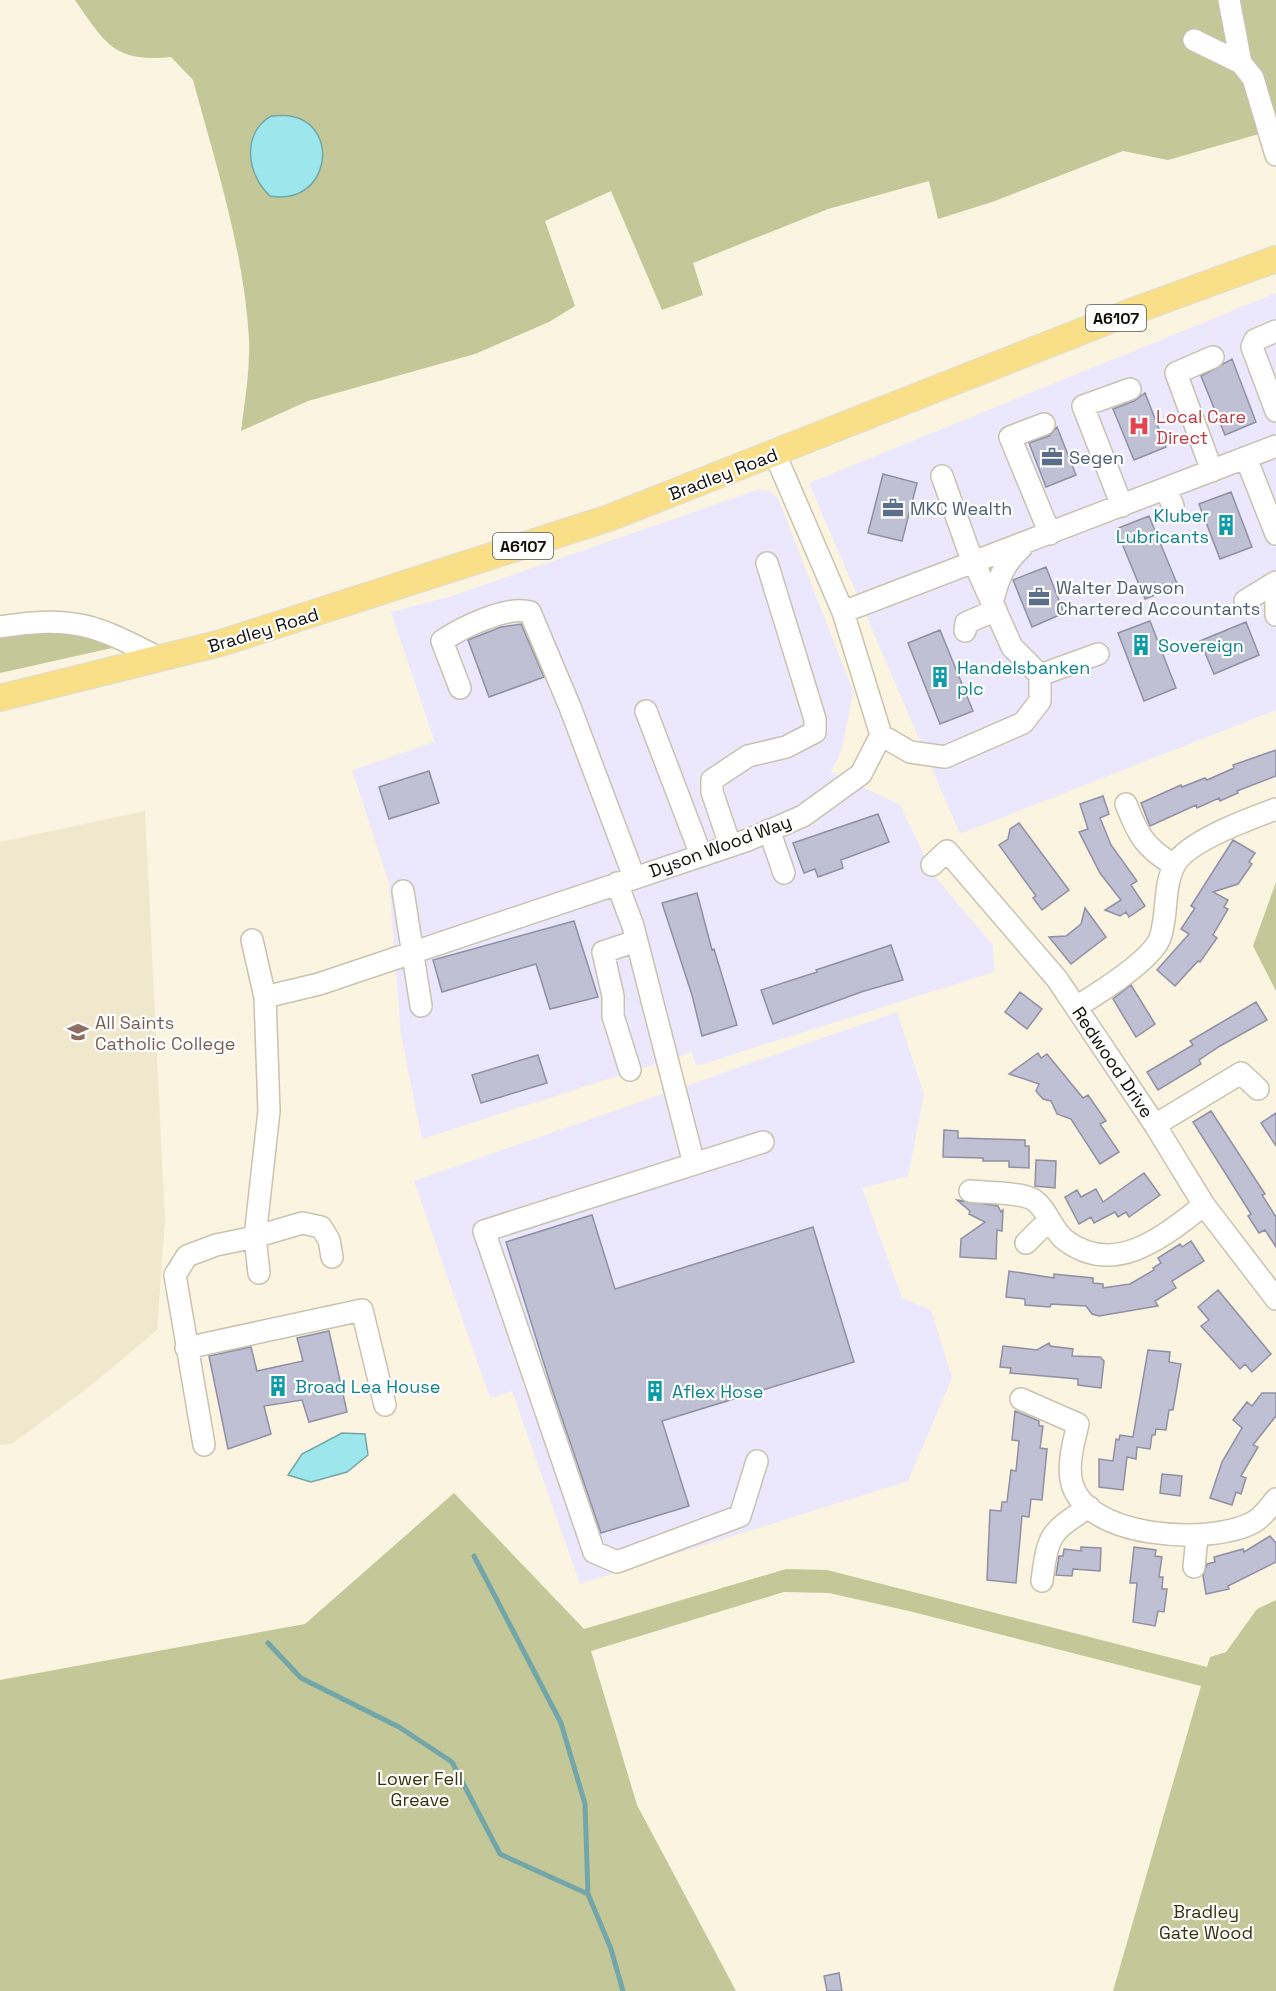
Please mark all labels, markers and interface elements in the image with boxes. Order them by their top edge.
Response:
road number: A6107 [1086,305,1146,331]
place label: Local Care Direct [1156,405,1246,449]
hospital icon: Local Care Direct [1127,414,1151,438]
street label: Bradley Road [665,443,781,505]
office icon: Segen [1040,445,1064,469]
place label: Segen [1069,446,1124,469]
office icon: MKC Wealth [881,496,905,520]
place label: MKC Wealth [910,497,1012,520]
place label: Kluber Lubricants [1116,504,1209,548]
building icon: Kluber Lubricants [1214,513,1238,537]
road number: A6107 [493,533,553,559]
place label: Walter Dawson Chartered Accountants [1056,576,1260,620]
office icon: Walter Dawson Chartered Accountants [1027,585,1051,609]
street label: Bradley Road [205,602,321,658]
building icon: Sovereign [1129,633,1153,657]
place label: Sovereign [1158,634,1244,657]
place label: Handelsbanken plc [957,656,1090,700]
building icon: Handelsbanken plc [928,665,952,689]
street label: Dyson Wood Way [646,810,794,882]
street label: Redwood Drive [1067,1002,1159,1122]
place label: All Saints Catholic College [95,1011,235,1055]
school or university icon: All Saints Catholic College [66,1020,90,1044]
building icon: Broad Lea House [266,1374,290,1398]
place label: Broad Lea House [295,1375,440,1398]
building icon: Aflex Hose [643,1379,667,1403]
place label: Aflex Hose [672,1380,763,1403]
park label: Lower Fell Greave [377,1767,463,1811]
park label: Bradley Gate Wood [1159,1900,1253,1944]

